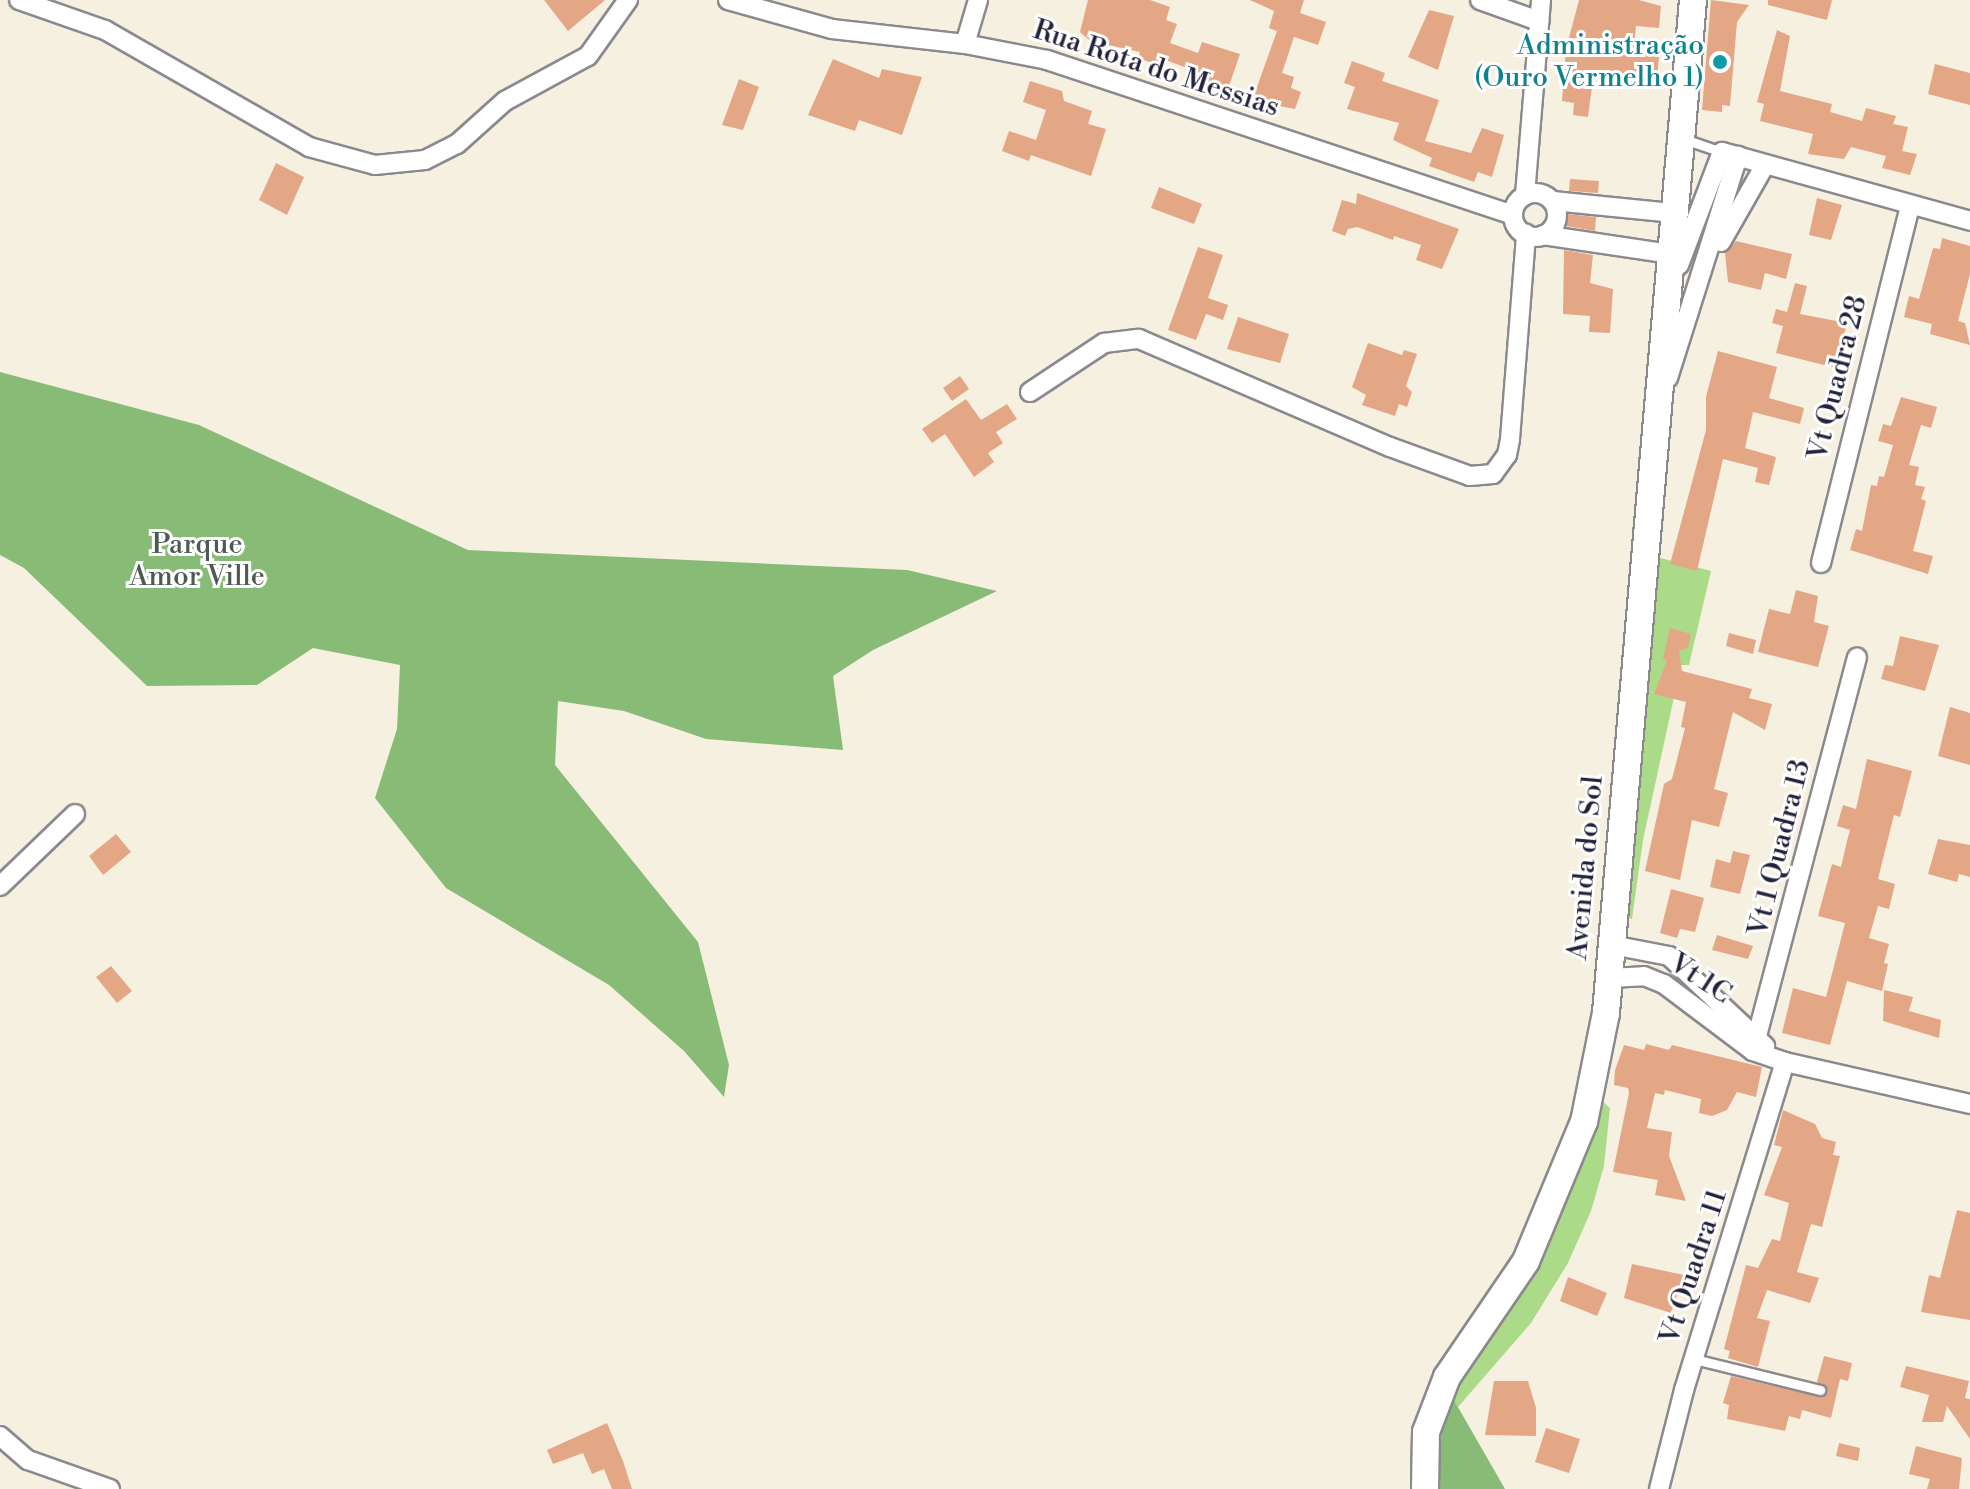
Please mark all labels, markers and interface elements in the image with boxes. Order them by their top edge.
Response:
street label: Rua Rota do Messias [1029,13,1283,125]
place label: Administração (Ouro Vermelho 1) [1474,29,1704,95]
marker: Administração (Ouro Vermelho 1) [1711,53,1729,71]
street label: Vt Quadra 28 [1801,292,1875,464]
park label: Parque Amor Ville [129,528,265,594]
street label: Vt 1 Quadra 13 [1742,756,1818,940]
street label: Avenida do Sol [1561,775,1611,961]
street label: Vt 1C [1663,947,1737,1011]
street label: Vt Quadra 11 [1653,1185,1735,1349]

